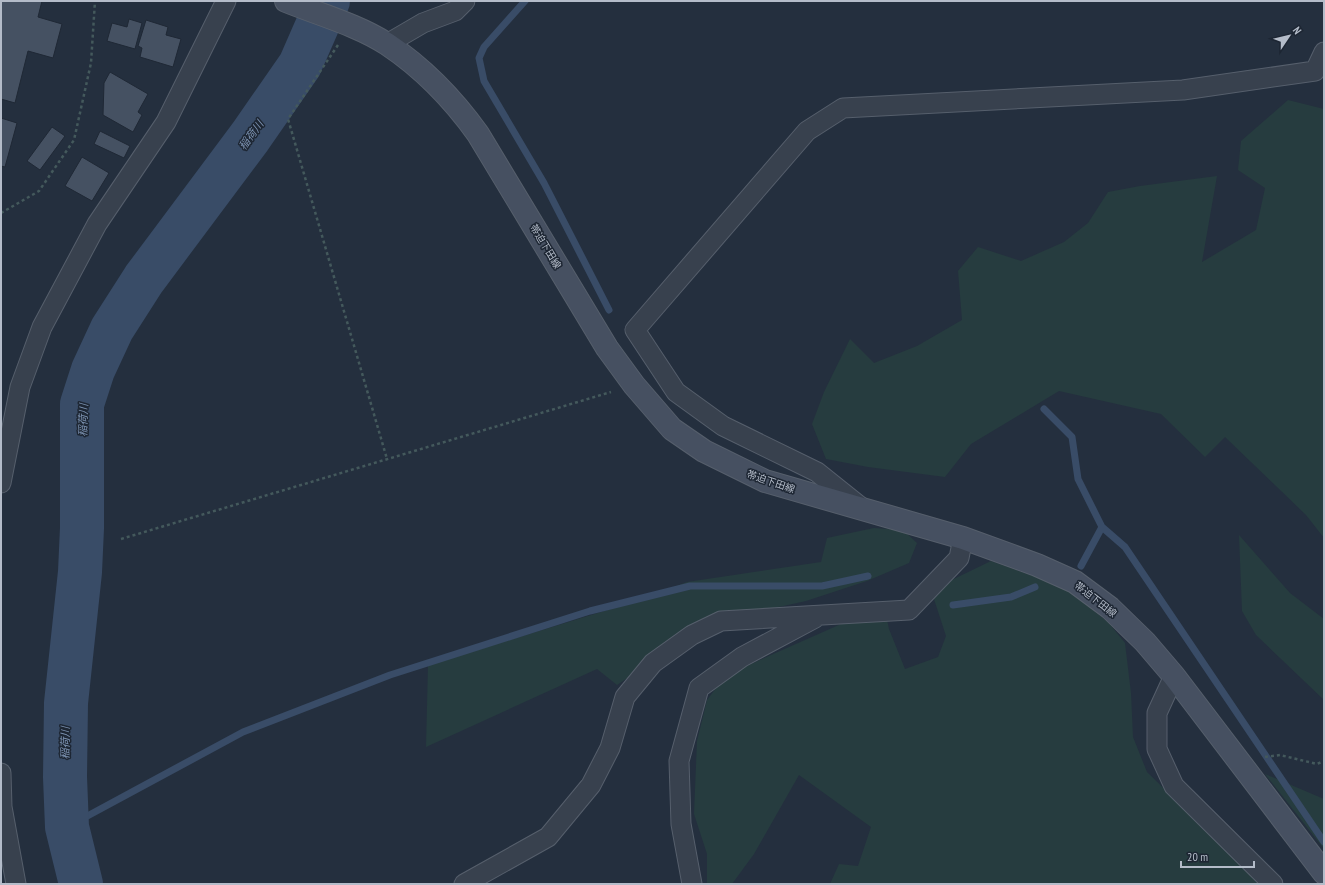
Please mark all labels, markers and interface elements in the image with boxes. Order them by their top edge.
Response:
north arrow [1269,16,1309,56]
text: N [1290,24,1305,37]
water label: 稲荷川 [236,117,267,152]
street label: 帯迫下田線 [527,221,564,271]
water label: 稲荷川 [75,402,91,437]
street label: 帯迫下田線 [745,467,797,496]
street label: 帯迫下田線 [1072,579,1119,620]
water label: 稲荷川 [58,725,72,760]
scale bar [1181,843,1254,869]
text: 20 m [1187,849,1208,864]

